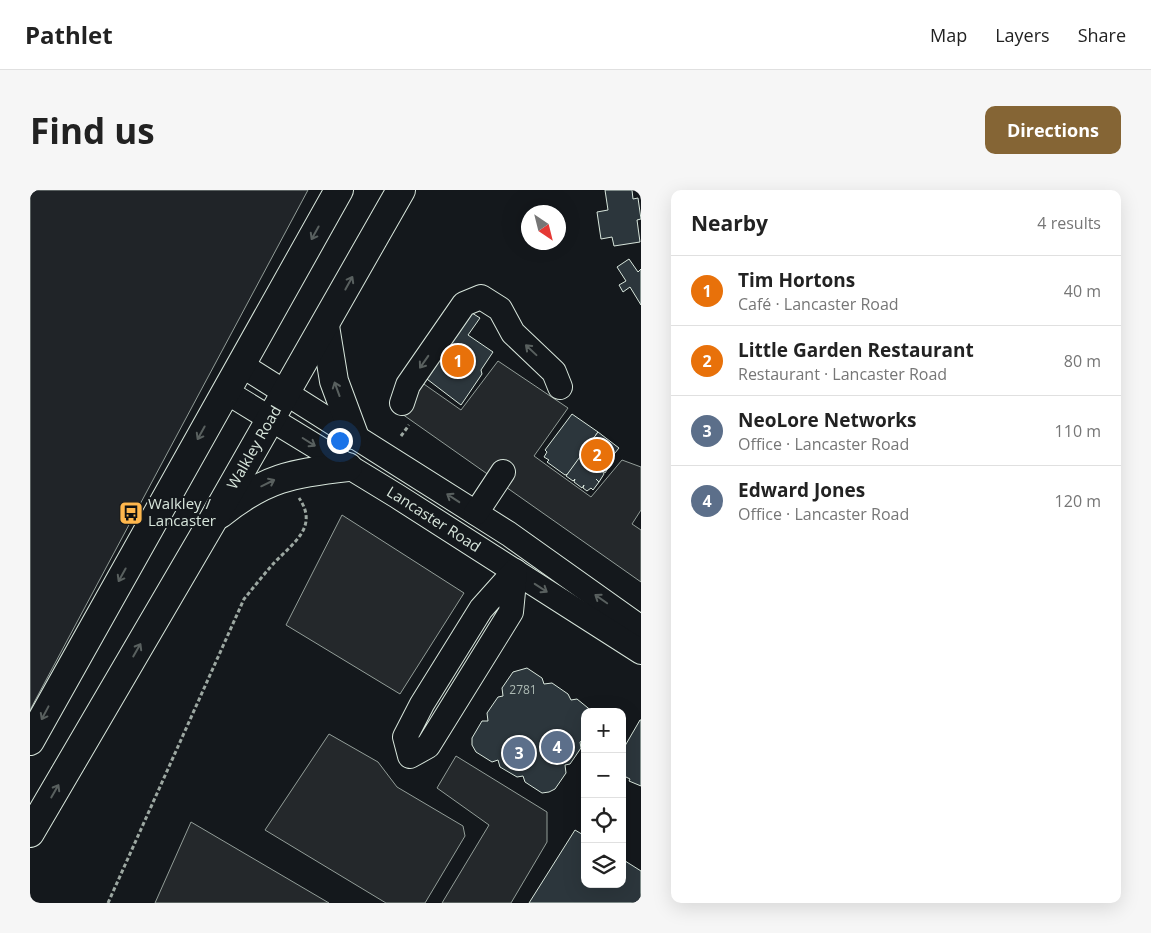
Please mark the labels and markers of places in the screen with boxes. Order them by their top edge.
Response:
pin: 1 [442,342,474,380]
pin: 2 [581,436,613,474]
place label: Walkley / Lancaster [148,493,216,530]
bus stop icon: Walkley / Lancaster [118,500,144,526]
pin: 4 [541,728,573,766]
pin: 3 [503,734,535,772]

